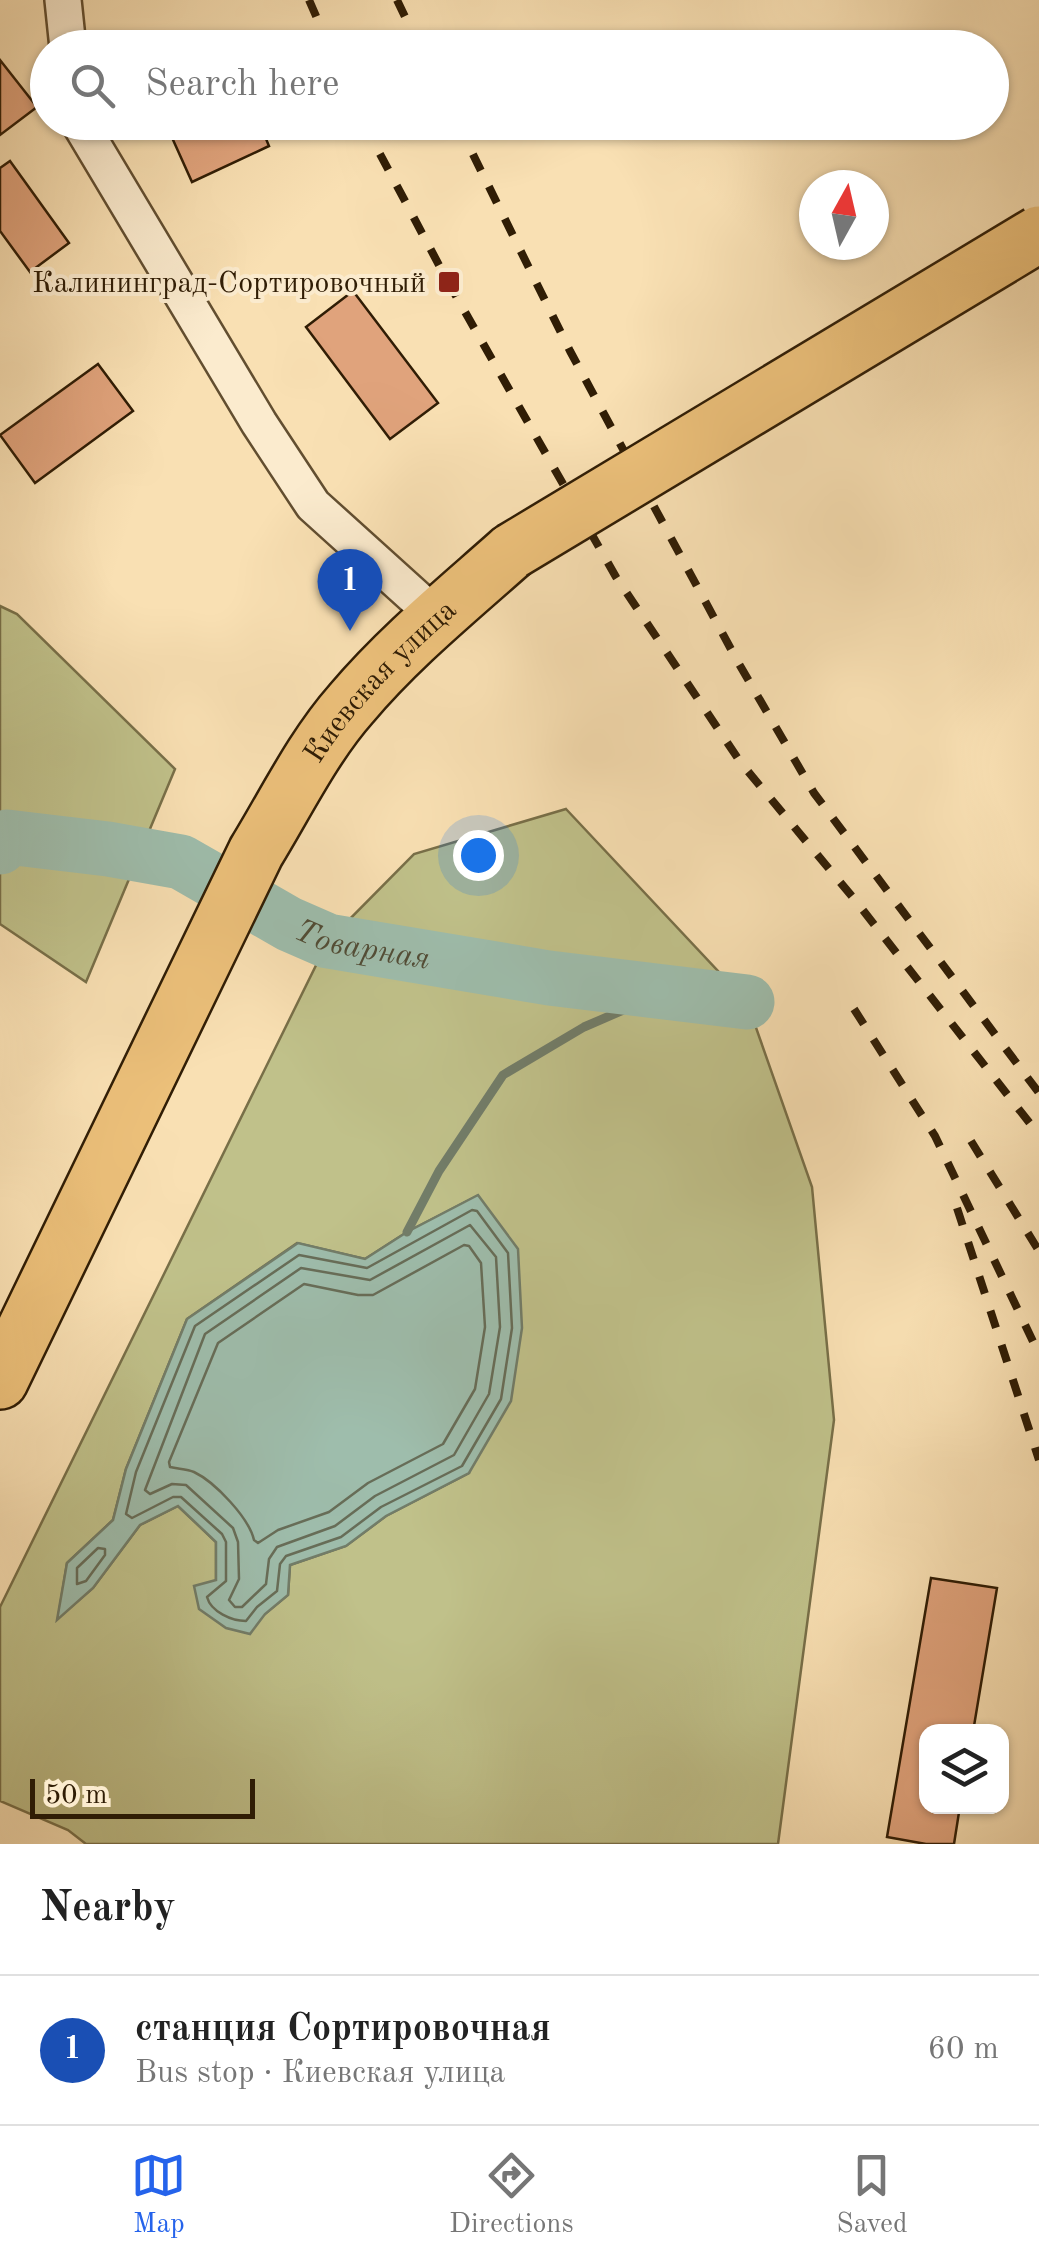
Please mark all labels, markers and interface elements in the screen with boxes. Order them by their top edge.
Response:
search box [30,30,1009,140]
icon: search [65,58,120,113]
text: Search here [145,66,340,104]
north arrow [799,170,889,260]
place label: Калининград-Сортировочный [32,269,426,299]
marker: Калининград-Сортировочный [436,269,462,295]
pin: 1 [318,548,382,631]
street label: Киевская улица [300,595,463,769]
your location [453,830,504,881]
water label: Товарная [289,916,432,977]
map controls [919,1724,1009,1814]
button: layers [919,1724,1009,1814]
scale bar [30,1774,255,1818]
text: 50 m [45,1782,108,1810]
text: Nearby [40,1888,176,1930]
text: станция Сортировочная [135,2011,551,2049]
text: 1 [63,2034,82,2066]
text: 60 m [928,2034,999,2066]
text: Bus stop · Киевская улица [135,2058,505,2090]
tab: Map [131,2148,186,2243]
tab: Directions [449,2148,574,2243]
tab: Saved [836,2148,908,2243]

